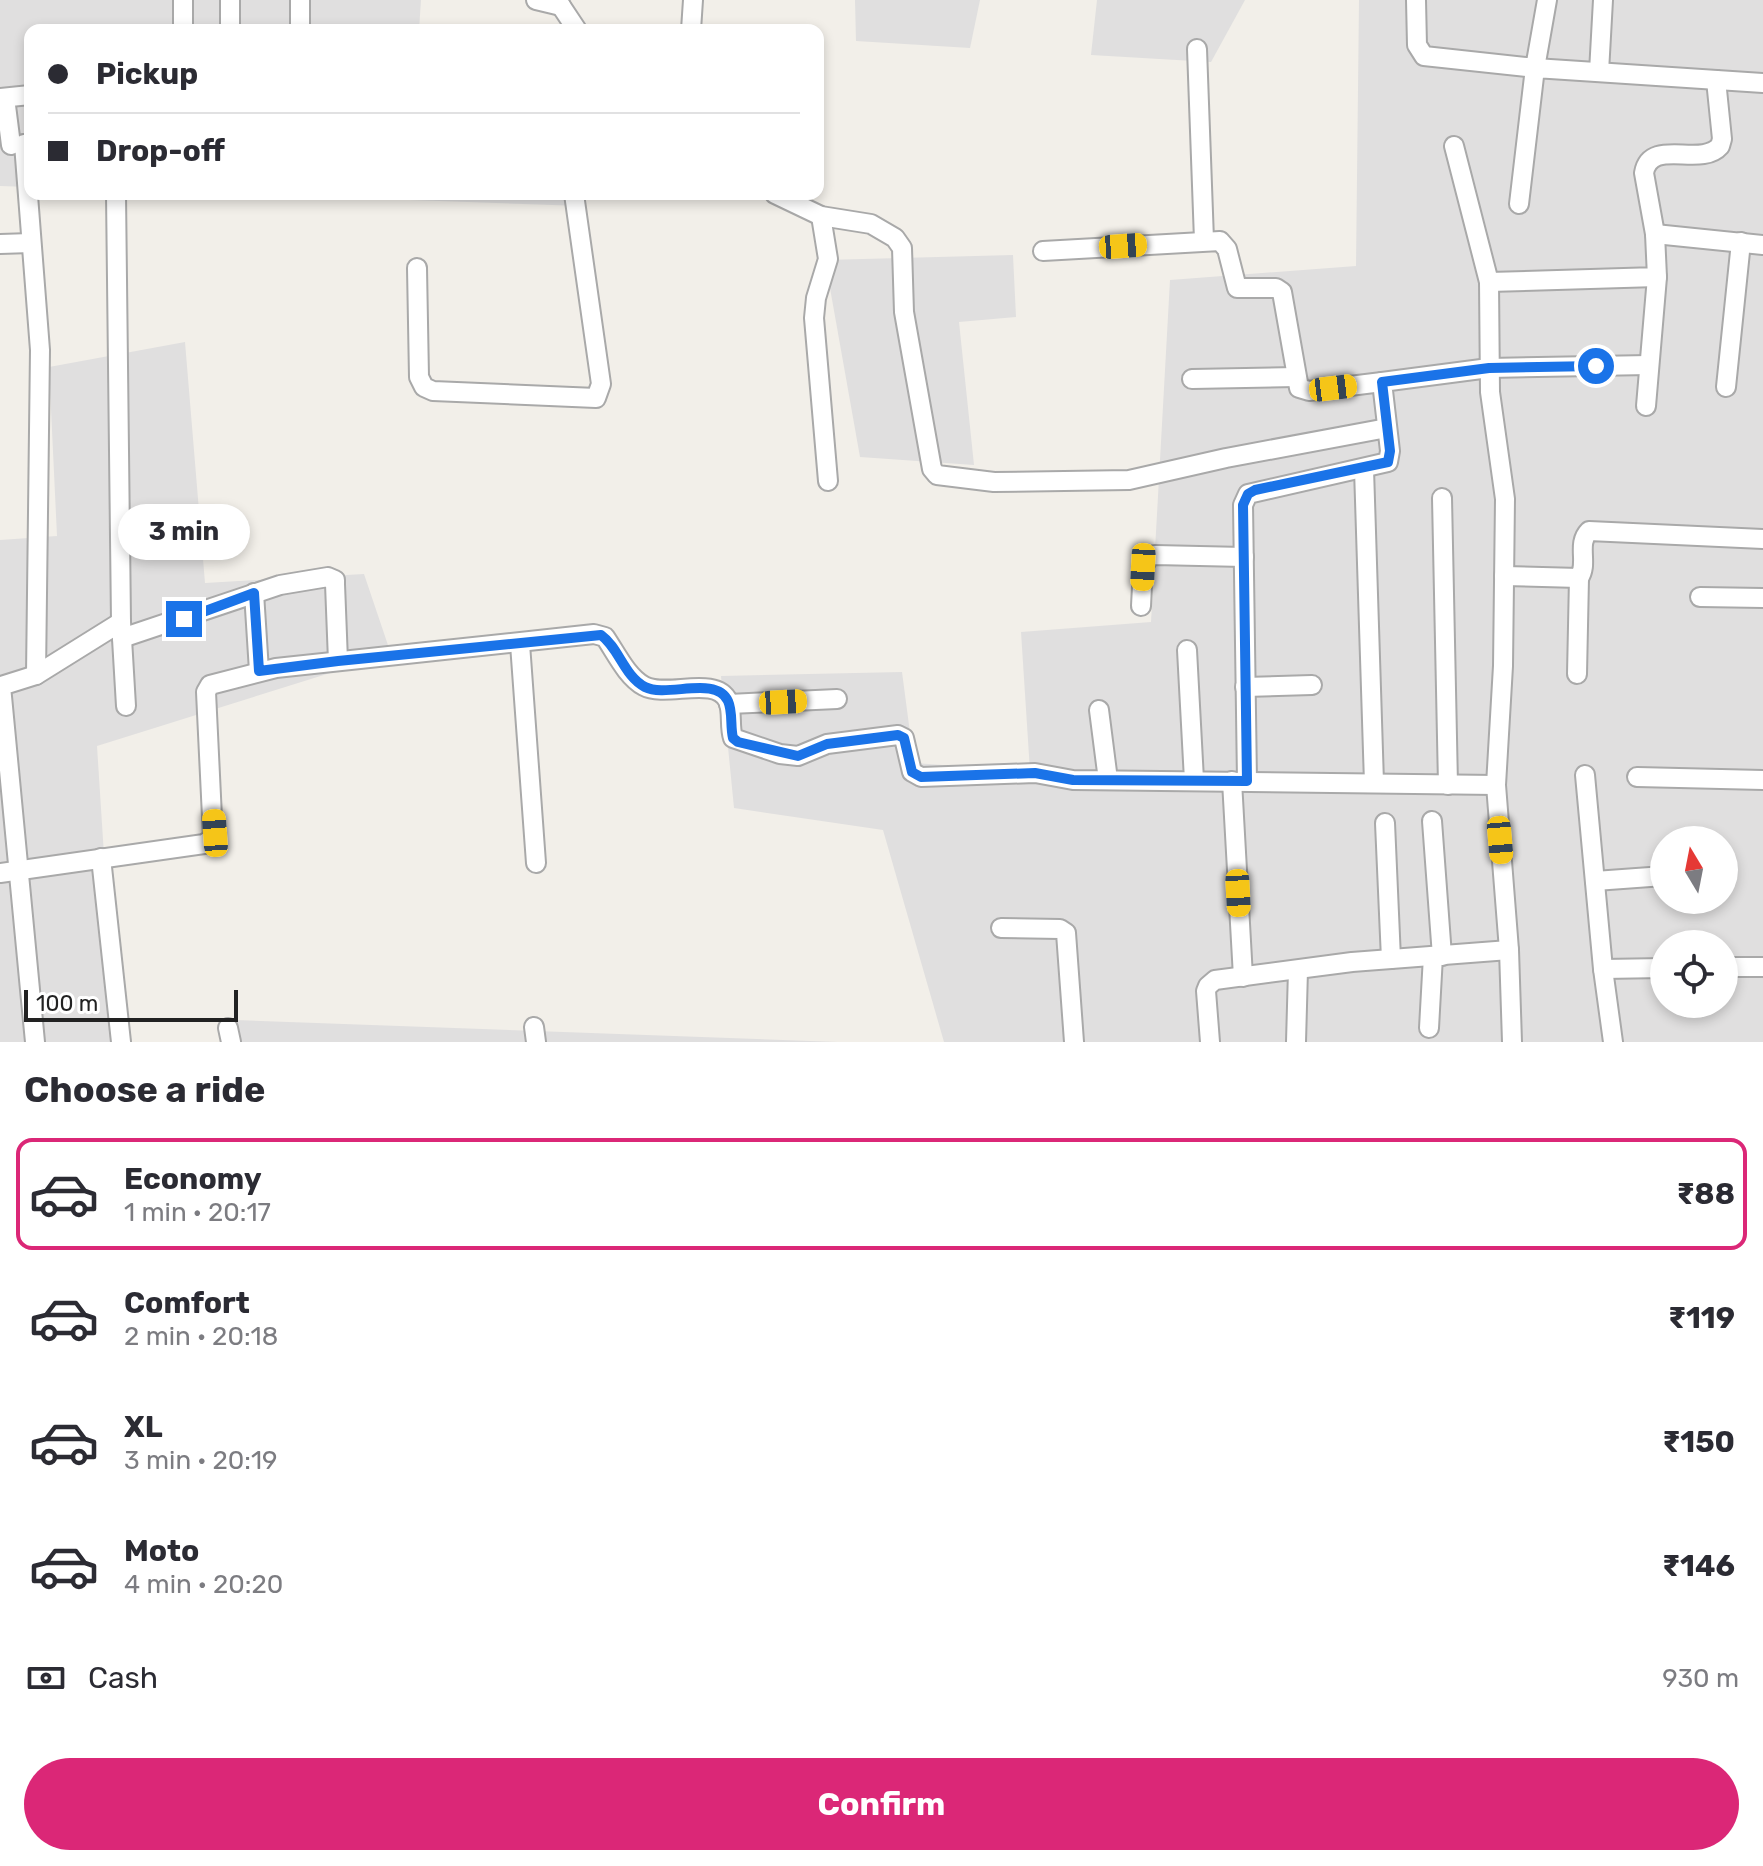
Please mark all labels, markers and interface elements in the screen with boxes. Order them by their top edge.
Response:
text: Pickup [96,56,198,92]
text: Drop-off [96,133,225,169]
car [1098,232,1148,260]
route start [1578,348,1614,384]
car [1308,373,1358,403]
callout: 3 min [118,503,250,559]
text: 3 min [149,516,219,547]
car [1130,542,1156,592]
route end [166,601,202,637]
car [758,689,808,715]
car [201,808,229,858]
car [1486,815,1514,865]
north arrow [1650,826,1738,914]
map controls [1650,826,1738,1018]
car [1225,868,1251,918]
button: locate [1650,930,1738,1018]
scale bar [24,986,238,1022]
text: 100 m [36,990,98,1017]
text: Choose a ride [24,1068,265,1111]
icon: car [28,1158,100,1230]
text: Economy [124,1161,262,1197]
text: ₹88 [1676,1176,1735,1212]
text: 1 min · 20:17 [124,1197,271,1228]
icon: car [28,1282,100,1354]
text: Comfort [124,1285,250,1321]
text: ₹119 [1668,1300,1735,1336]
text: 2 min · 20:18 [124,1321,278,1352]
icon: car [28,1406,100,1478]
text: XL [124,1409,163,1445]
text: ₹150 [1662,1424,1735,1460]
text: 3 min · 20:19 [124,1445,277,1476]
icon: car [28,1530,100,1602]
text: Moto [124,1533,199,1569]
text: ₹146 [1662,1548,1735,1584]
text: 4 min · 20:20 [124,1569,283,1600]
icon: cash [24,1656,68,1700]
text: Cash [88,1660,158,1696]
text: 930 m [1662,1663,1739,1694]
button: Confirm [24,1758,1739,1850]

